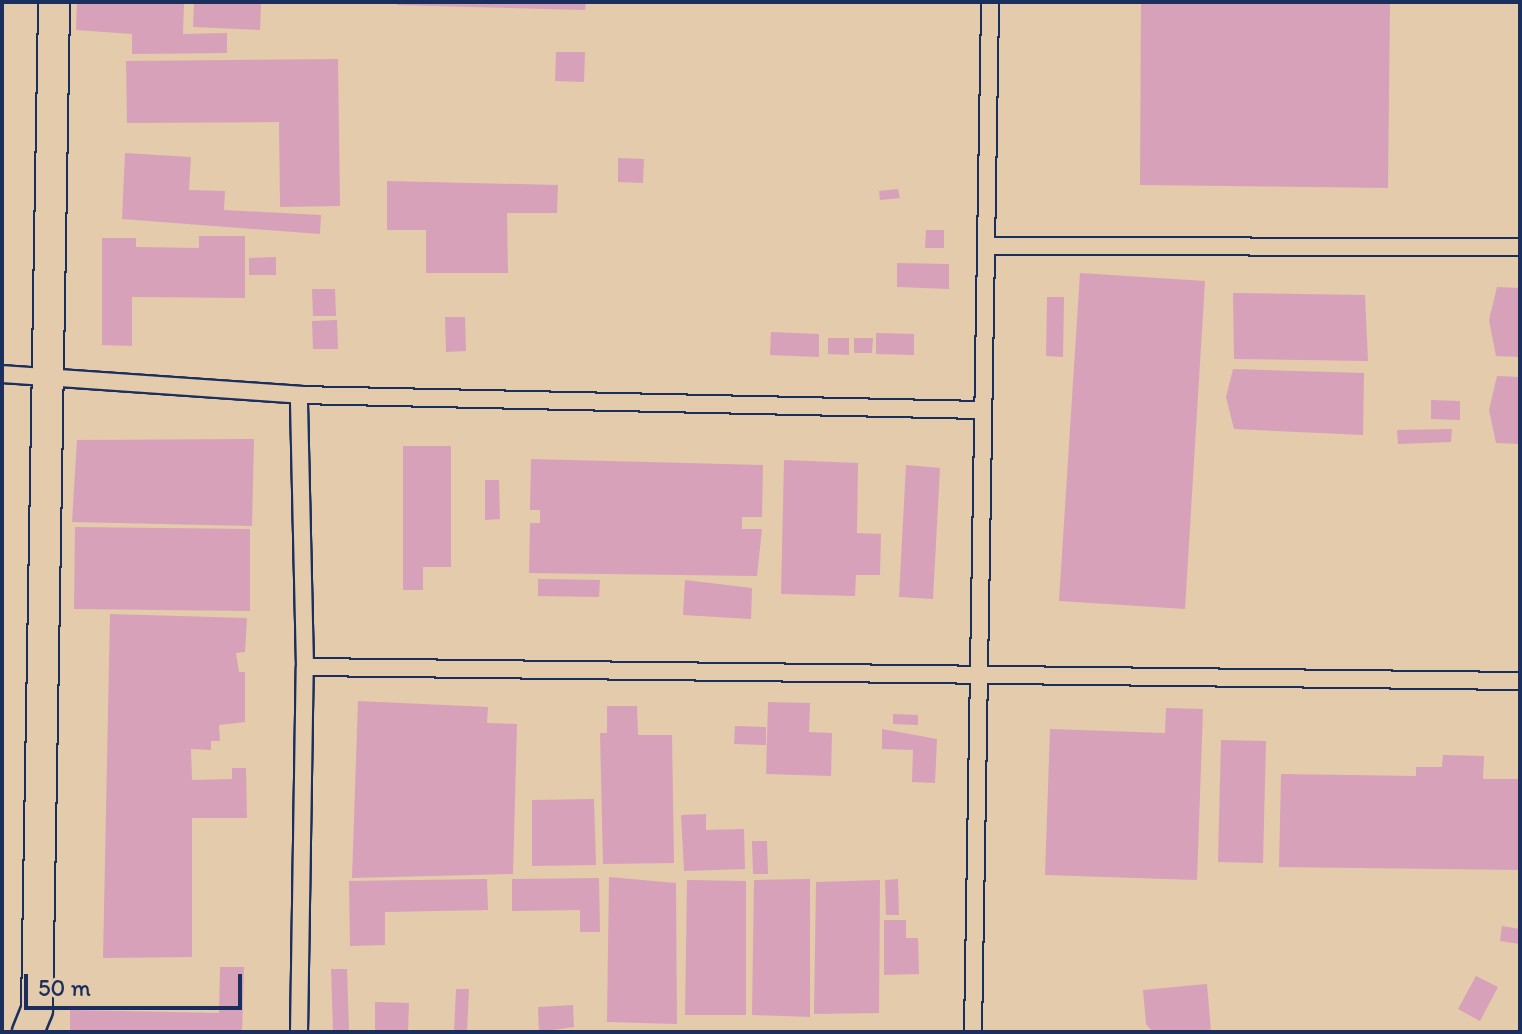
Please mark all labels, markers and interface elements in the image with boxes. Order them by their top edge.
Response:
scale bar [28,958,246,1008]
text: 50 m [38,973,91,1002]

